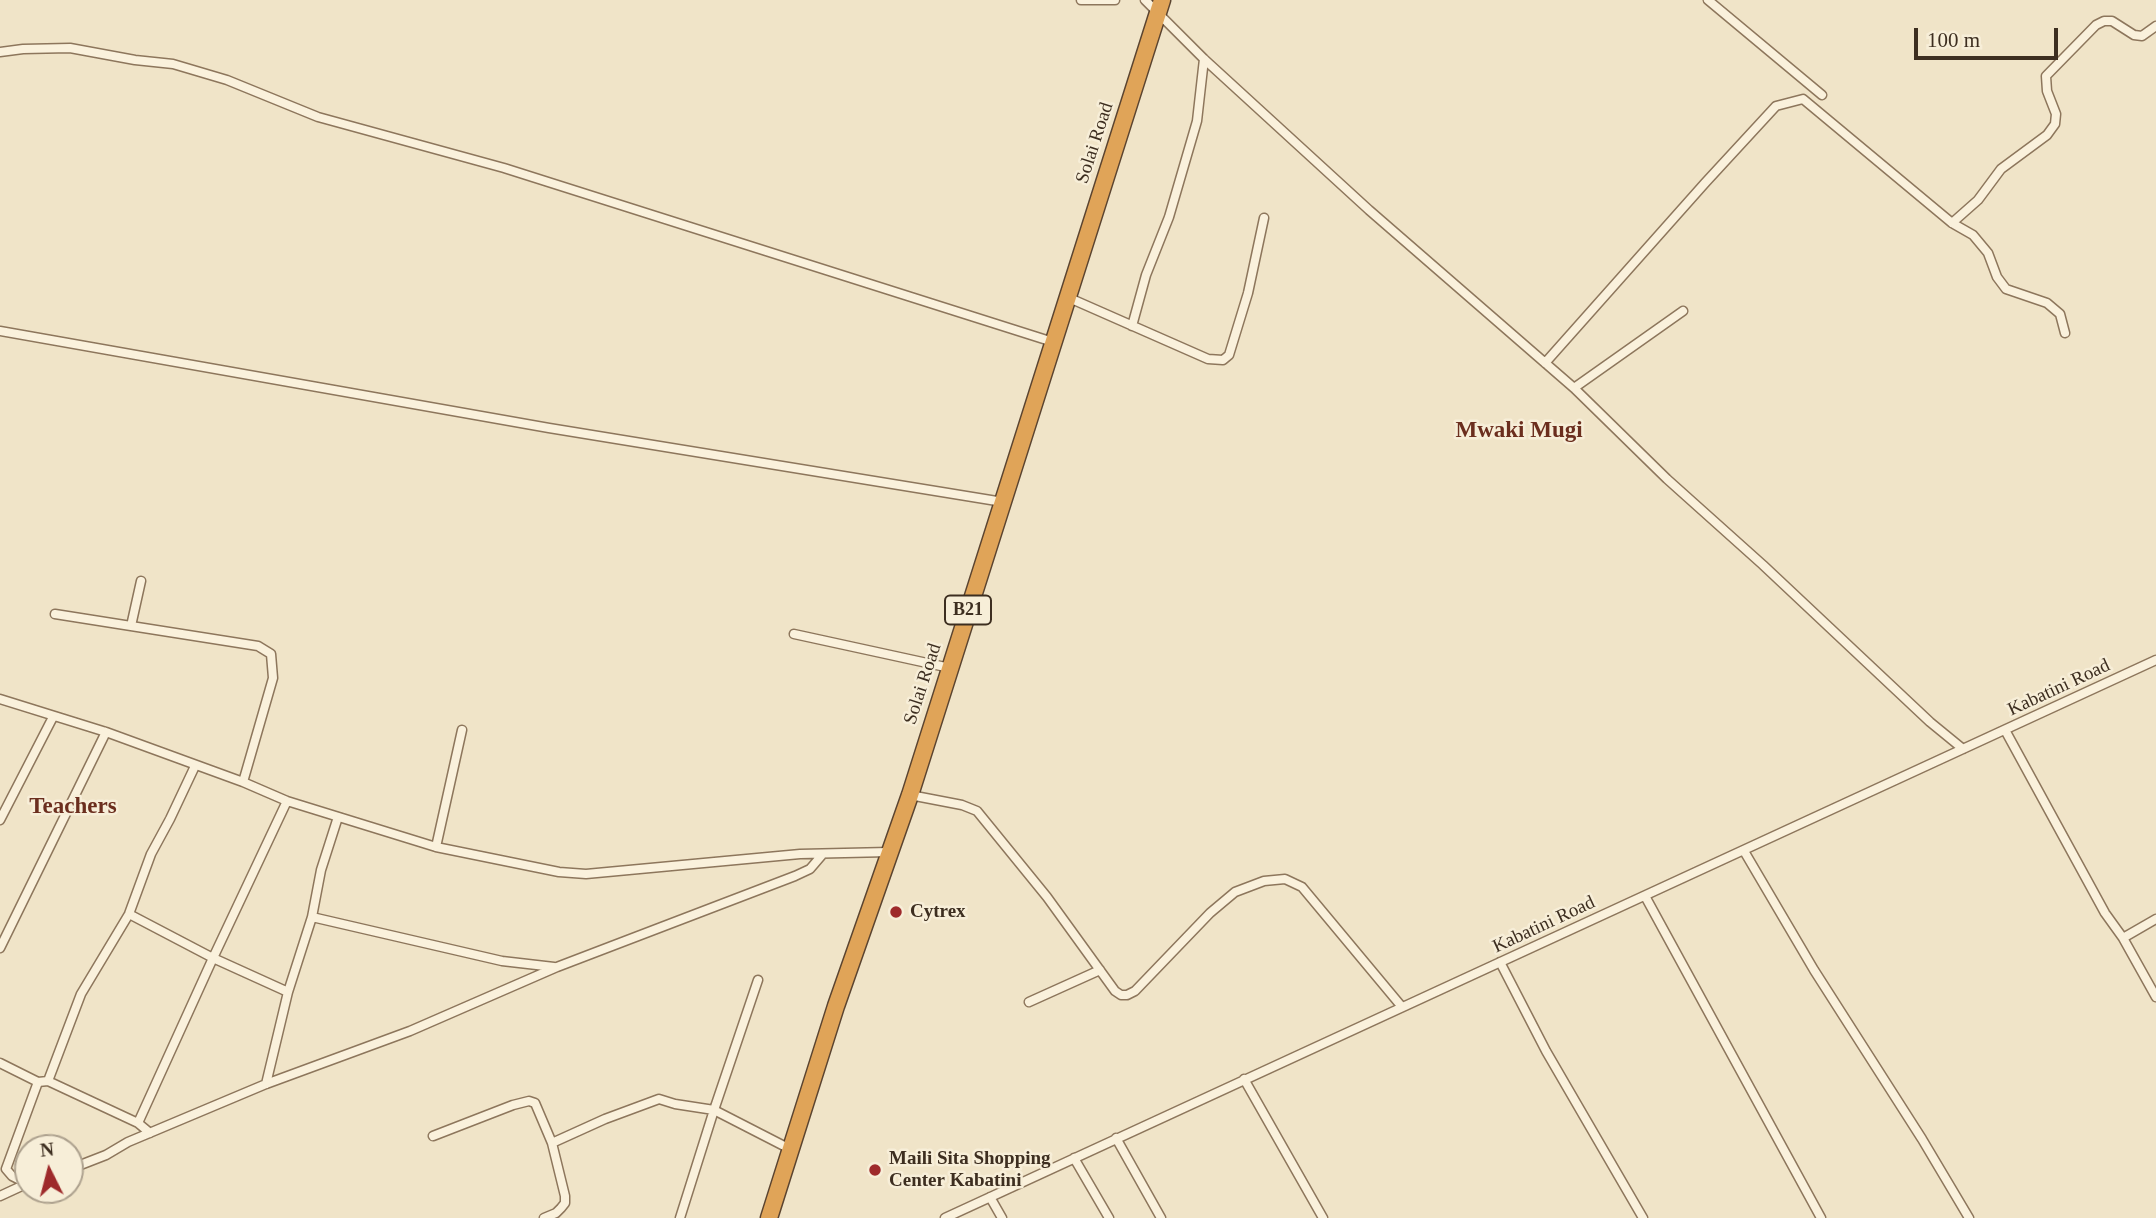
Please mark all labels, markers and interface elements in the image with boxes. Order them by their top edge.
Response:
scale bar [1918,14,2062,58]
text: 100 m [1927,28,1980,52]
street label: Solai Road [1071,100,1119,186]
district label: Mwaki Mugi [1455,417,1583,445]
road number: B21 [945,596,991,624]
street label: Solai Road [899,641,947,727]
street label: Kabatini Road [2004,654,2114,722]
district label: Teachers [29,793,117,821]
street label: Kabatini Road [1489,891,1599,959]
place label: Cytrex [910,901,966,923]
marker: Cytrex [888,904,904,920]
north arrow [14,1134,84,1204]
text: N [39,1138,55,1161]
place label: Maili Sita Shopping Center Kabatini [889,1148,1051,1192]
marker: Maili Sita Shopping Center Kabatini [867,1162,883,1178]

